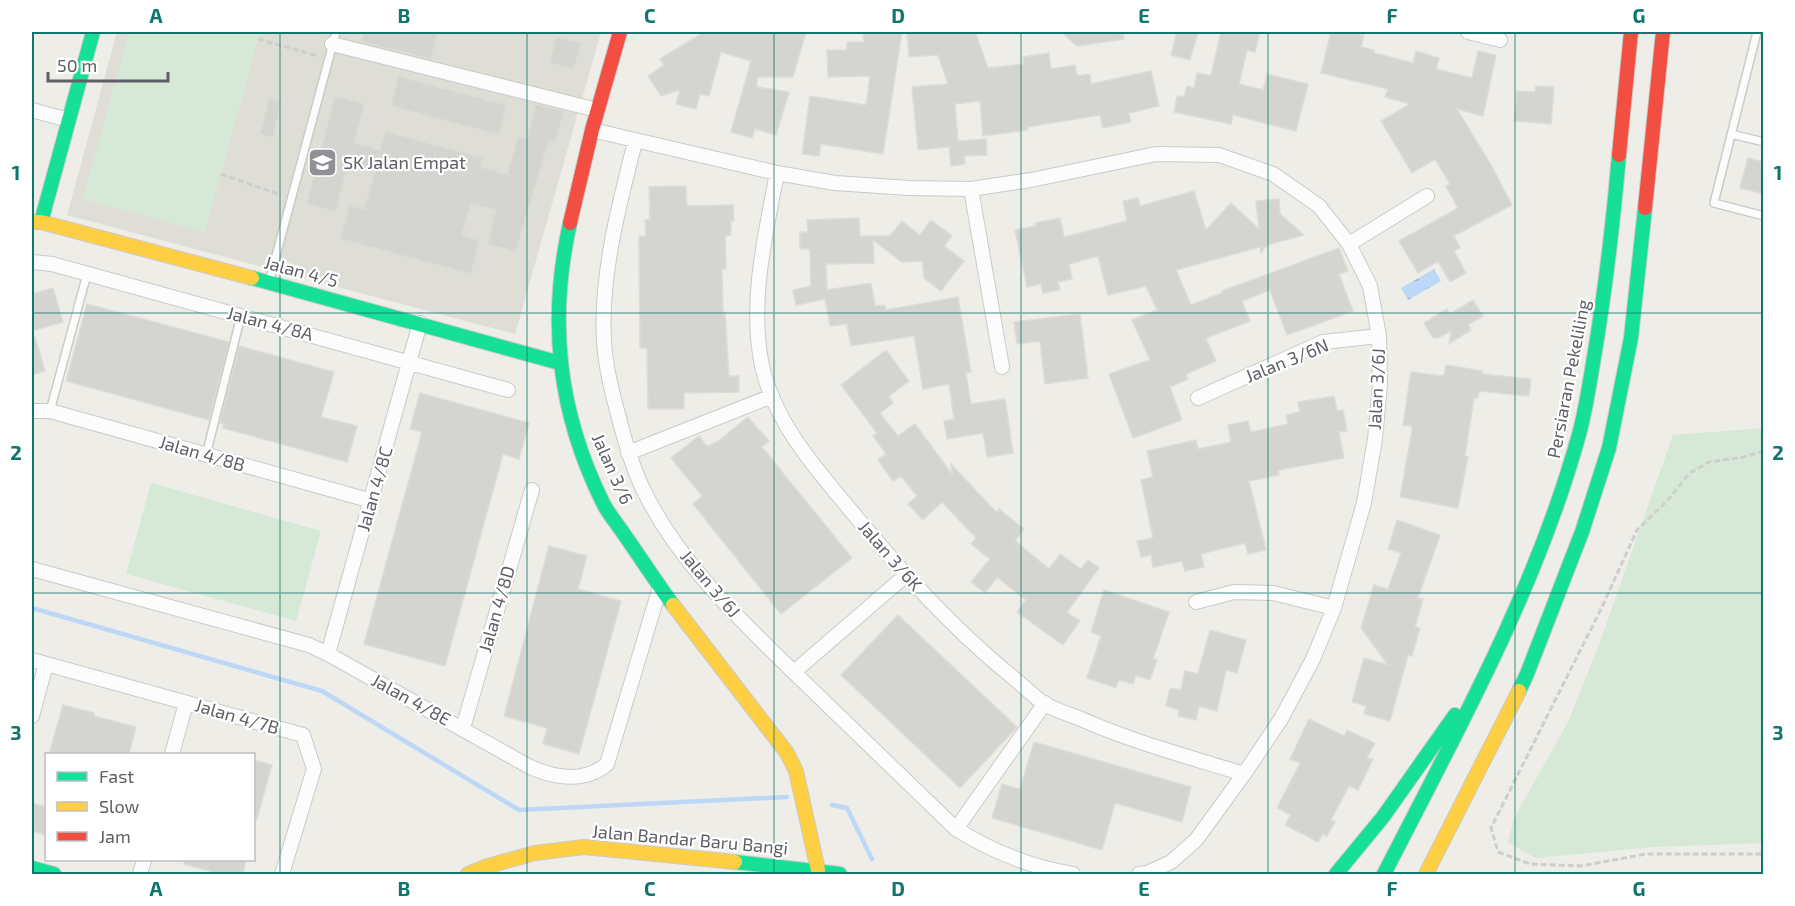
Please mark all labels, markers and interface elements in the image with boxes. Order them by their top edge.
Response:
text: A [149,3,163,27]
text: B [398,3,410,27]
text: C [644,3,656,27]
text: D [891,3,905,27]
text: E [1138,3,1150,27]
text: F [1386,3,1398,27]
text: G [1633,3,1645,27]
scale bar [48,45,168,83]
text: 50 m [57,54,97,76]
school or university icon: SK Jalan Empat [306,147,338,179]
place label: SK Jalan Empat [343,151,466,173]
text: 1 [12,160,20,184]
text: 1 [1774,160,1782,184]
street label: Jalan 4/5 [262,251,341,291]
street label: Persiaran Pekeliling [1542,298,1594,460]
street label: Jalan 4/8A [225,301,316,345]
street label: Jalan 3/6N [1242,333,1332,387]
street label: Jalan 3/6J [1363,348,1389,430]
street label: Jalan 4/8B [157,430,248,476]
street label: Jalan 3/6 [588,430,638,507]
text: 2 [10,440,22,464]
text: 2 [1772,440,1784,464]
street label: Jalan 4/8C [351,444,397,534]
street label: Jalan 3/6K [854,516,927,595]
street label: Jalan 3/6J [676,545,745,622]
street label: Jalan 4/8D [473,563,519,655]
street label: Jalan 4/8E [368,668,455,730]
street label: Jalan 4/7B [193,694,282,739]
text: 3 [10,720,22,744]
text: 3 [1772,720,1784,744]
legend [45,753,255,861]
text: Fast [99,765,134,787]
text: Slow [99,795,140,817]
street label: Jalan Bandar Baru Bangi [591,819,789,859]
text: Jam [99,825,131,847]
text: A [149,876,163,900]
text: B [398,876,410,900]
text: C [644,876,656,900]
text: D [891,876,905,900]
text: E [1138,876,1150,900]
text: F [1386,876,1398,900]
text: G [1633,876,1645,900]

